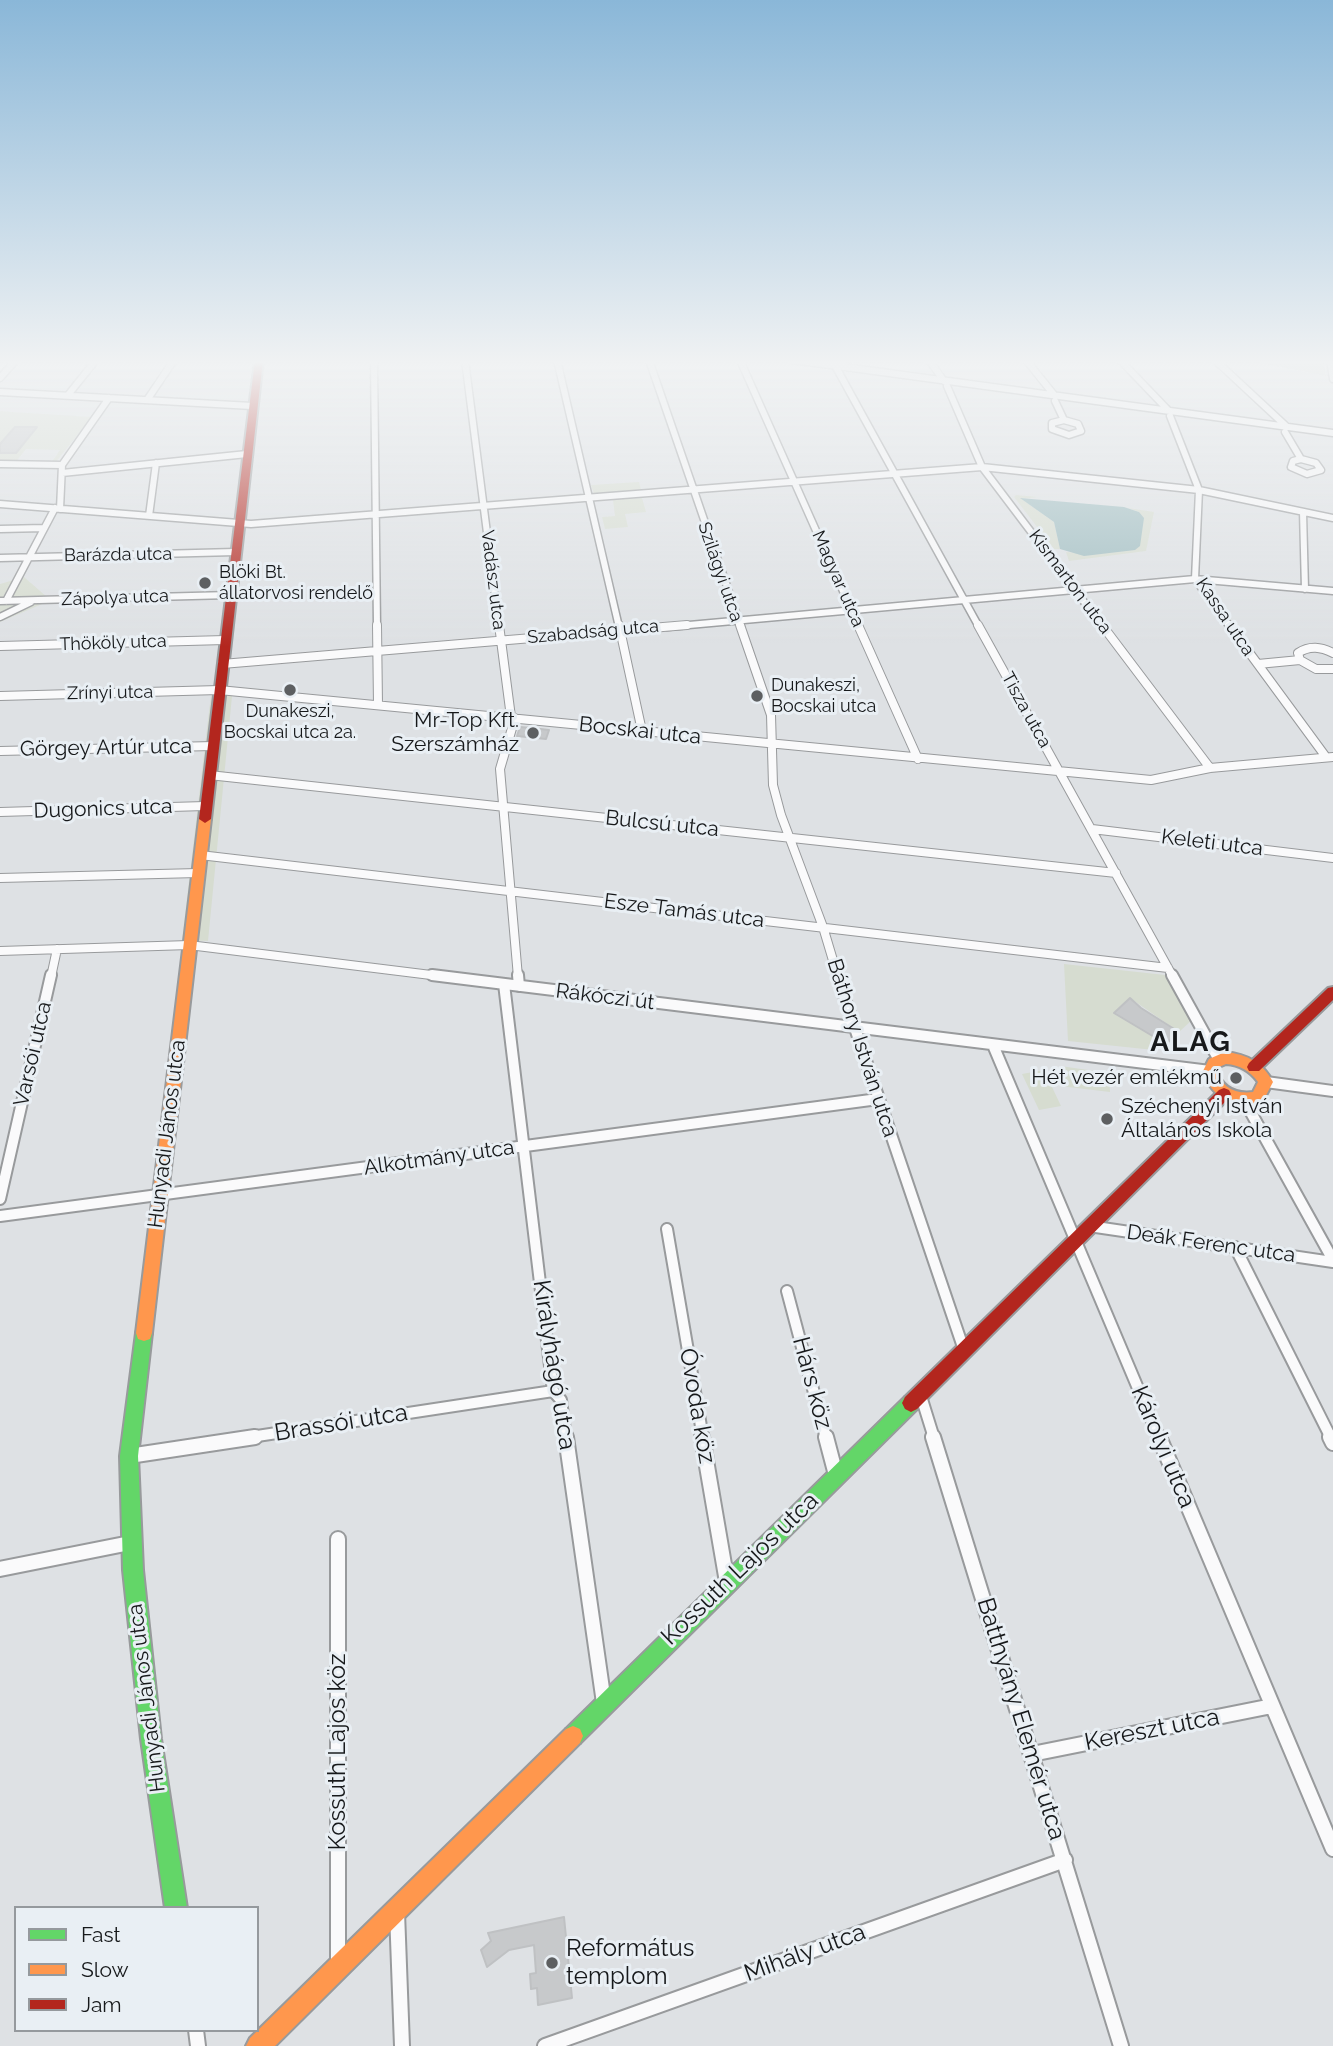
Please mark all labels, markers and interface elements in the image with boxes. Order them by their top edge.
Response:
street label: Szilágyi utca [693,519,747,625]
street label: Kismarton utca [1024,526,1116,638]
street label: Magyar utca [807,528,869,630]
street label: Vadász utca [476,529,510,631]
street label: Barázda utca [64,543,172,567]
place label: Blöki Bt. állatorvosi rendelő [219,562,373,604]
street label: Kassa utca [1191,574,1259,660]
marker: Blöki Bt. állatorvosi rendelő [197,575,213,591]
street label: Zápolya utca [61,585,169,611]
street label: Szabadság utca [526,615,660,649]
street label: Thököly utca [59,630,167,656]
street label: Tisza utca [996,668,1056,752]
place label: Dunakeszi, Bocskai utca [771,675,876,718]
street label: Zrínyi utca [67,681,153,705]
marker: Dunakeszi, Bocskai utca 2a. [282,682,298,698]
marker: Dunakeszi, Bocskai utca [749,688,765,704]
place label: Dunakeszi, Bocskai utca 2a. [224,701,356,744]
place label: Mr-Top Kft. Szerszámház [391,708,519,758]
street label: Bocskai utca [578,712,702,750]
marker: Mr-Top Kft. Szerszámház [525,725,541,741]
street label: Görgey Artúr utca [20,734,192,762]
street label: Dugonics utca [33,794,173,824]
street label: Bulcsú utca [604,806,720,842]
street label: Keleti utca [1160,824,1264,862]
street label: Esze Tamás utca [602,889,766,933]
street label: Báthory István utca [821,956,903,1140]
street label: Rákóczi út [554,978,656,1016]
street label: Varsói utca [9,999,57,1109]
district label: ALAG [1151,1026,1231,1060]
street label: Hunyadi János utca [143,1038,191,1230]
place label: Hét vezér emlékmű [1031,1065,1222,1091]
marker: Hét vezér emlékmű [1228,1070,1244,1086]
place label: Széchenyi István Általános Iskola [1121,1094,1282,1144]
marker: Széchenyi István Általános Iskola [1099,1111,1115,1127]
street label: Alkotmány utca [362,1135,516,1181]
street label: Deák Ferenc utca [1125,1220,1297,1268]
street label: Királyhágó utca [526,1278,582,1452]
street label: Hárs köz [786,1334,838,1432]
street label: Óvoda köz [673,1346,721,1466]
street label: Károlyi utca [1124,1382,1202,1512]
street label: Brassói utca [272,1398,410,1448]
street label: Kossuth Lajos utca [655,1487,825,1651]
street label: Batthyány Elemér utca [970,1594,1072,1844]
street label: Hunyadi János utca [123,1602,171,1794]
street label: Kossuth Lajos köz [324,1654,352,1850]
street label: Kereszt utca [1082,1703,1222,1757]
legend [14,1906,259,2032]
street label: Mihály utca [740,1918,870,1988]
text: Fast [81,1922,121,1947]
place label: Református templom [566,1935,694,1991]
marker: Református templom [544,1955,560,1971]
text: Slow [81,1957,129,1982]
text: Jam [81,1992,122,2017]

